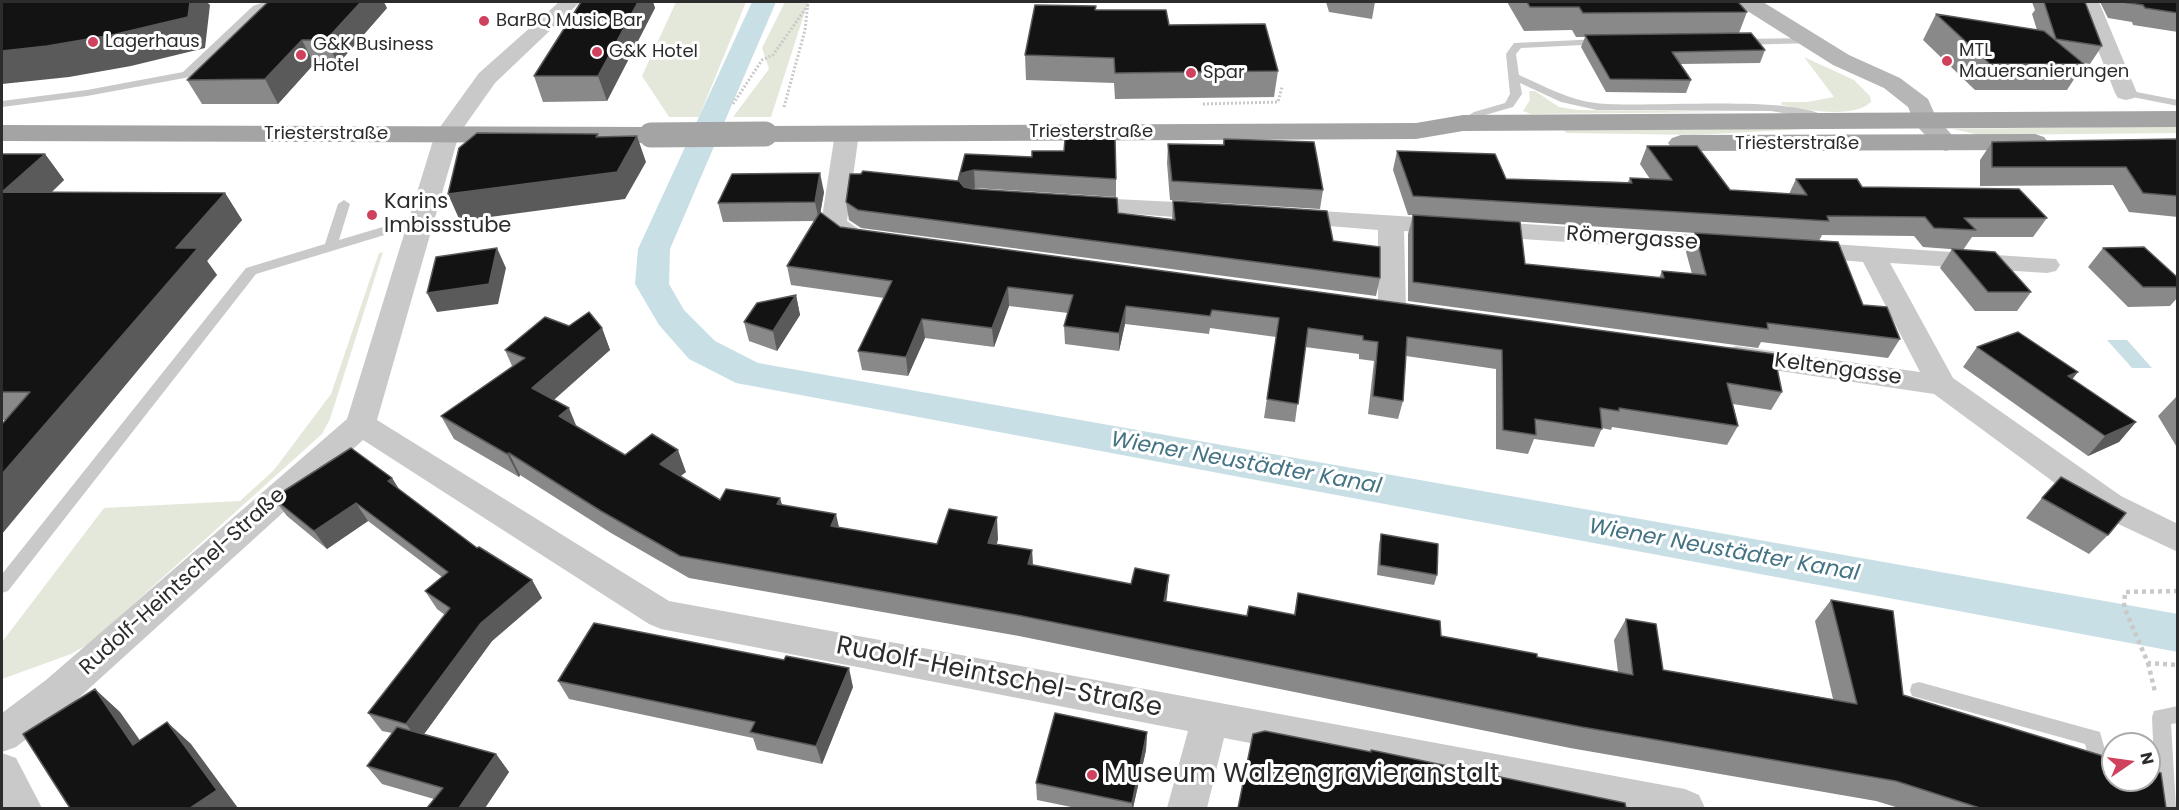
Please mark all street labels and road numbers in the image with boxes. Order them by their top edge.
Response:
street label: Triesterstraße [1029,121,1153,143]
street label: Triesterstraße [264,123,388,145]
street label: Triesterstraße [1735,133,1859,155]
street label: Römergasse [1565,222,1699,256]
street label: Keltengasse [1773,349,1903,391]
street label: Rudolf-Heintschel-Straße [75,483,291,681]
street label: Rudolf-Heintschel-Straße [833,631,1165,725]

